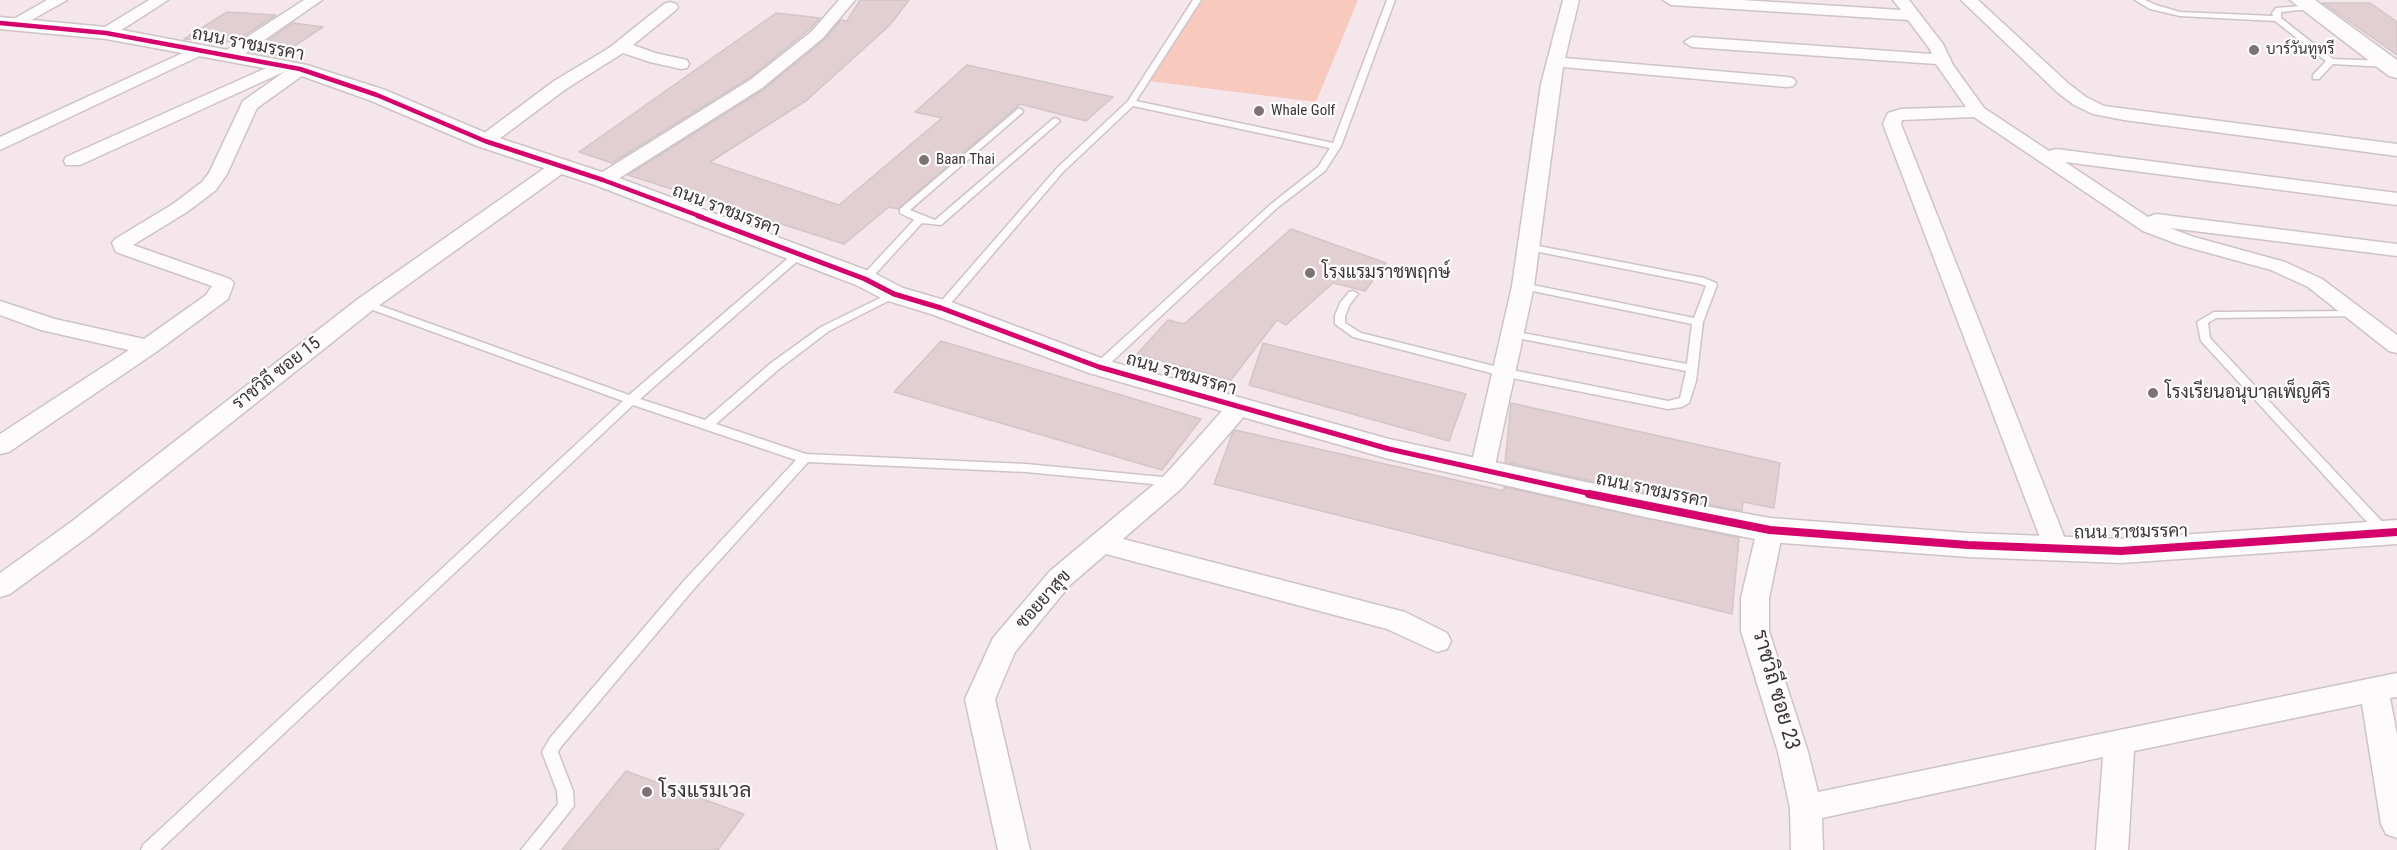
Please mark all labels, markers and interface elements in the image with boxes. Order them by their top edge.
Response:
street label: ถนน ราชมรรคา [190,24,306,66]
place label: บาร์วันทูทรี [2266,41,2334,59]
marker: บาร์วันทูทรี [2247,43,2261,57]
place label: Whale Golf [1271,102,1335,120]
marker: Whale Golf [1252,104,1266,118]
place label: Baan Thai [936,151,995,169]
marker: Baan Thai [917,153,931,167]
street label: ถนน ราชมรรคา [669,181,783,241]
place label: โรงแรมราชพฤกษ์ [1322,262,1450,284]
marker: โรงแรมราชพฤกษ์ [1303,266,1317,280]
street label: ราชวิถี ซอย 15 [229,333,325,415]
street label: ถนน ราชมรรคา [1123,349,1239,401]
place label: โรงเรียนอนุบาลเพ็ญศิริ [2165,382,2331,404]
marker: โรงเรียนอนุบาลเพ็ญศิริ [2146,386,2160,400]
street label: ถนน ราชมรรคา [1594,469,1710,513]
street label: ถนน ราชมรรคา [2074,521,2188,545]
street label: ซอยยาสุข [1012,566,1076,634]
street label: ราชวิถี ซอย 23 [1746,627,1804,753]
place label: โรงแรมเวล [659,779,751,805]
marker: โรงแรมเวล [640,785,654,799]

